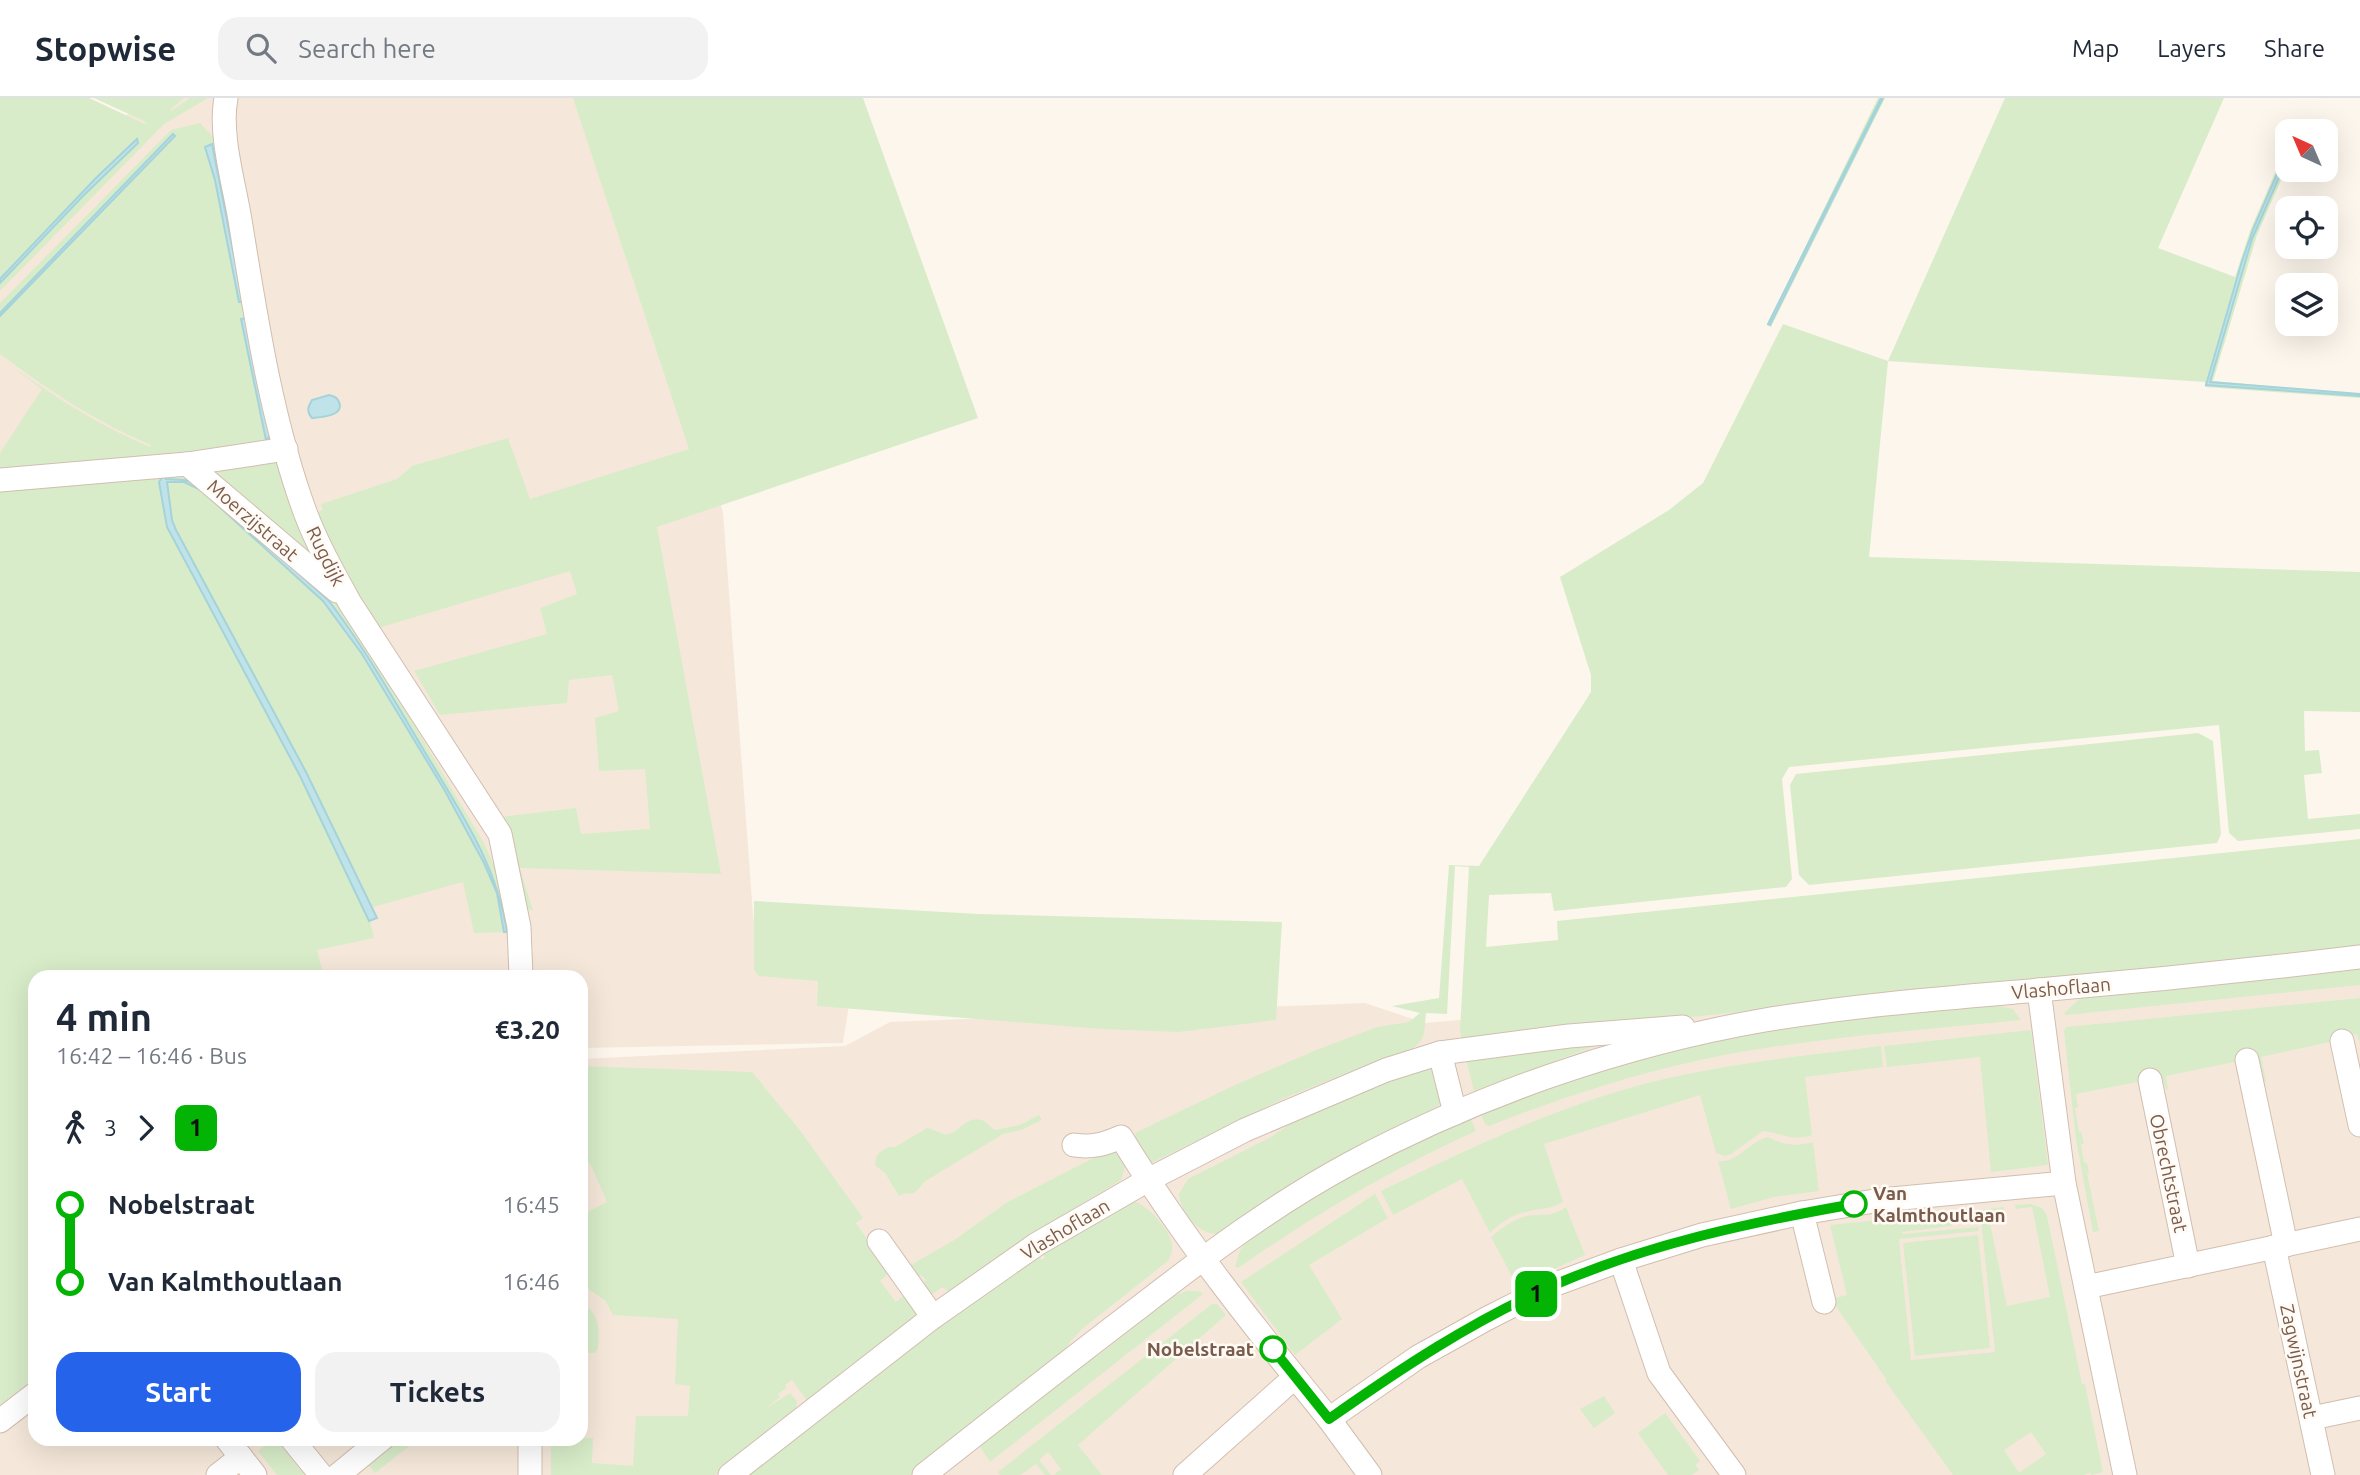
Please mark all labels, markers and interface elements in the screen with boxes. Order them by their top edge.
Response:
search box [218,17,708,80]
icon: search [242,29,280,67]
text: Stopwise [35,30,176,67]
text: Search here [298,34,436,63]
text: Map [2072,35,2119,62]
text: Layers [2157,35,2226,62]
text: Share [2264,35,2325,62]
north arrow [2275,119,2338,182]
map controls [2275,119,2338,336]
button: locate [2275,196,2338,259]
button: layers [2275,273,2338,336]
street label: Moerzijstraat [203,475,303,566]
street label: Rugdijk [302,523,350,590]
street label: Vlashoflaan [2010,973,2112,1003]
text: 4 min [56,996,152,1038]
text: €3.20 [495,1015,560,1044]
text: 16:42 – 16:46 · Bus [56,1043,247,1068]
icon: walk [56,1109,94,1147]
icon: forward [127,1109,165,1147]
street label: Obrechtstraat [2146,1112,2192,1235]
text: 1 [189,1114,203,1141]
text: 3 [104,1115,117,1140]
place label: Van Kalmthoutlaan [1873,1182,2006,1226]
text: Nobelstraat [108,1190,255,1219]
marker: Van Kalmthoutlaan [1841,1191,1867,1217]
text: 16:45 [502,1192,560,1217]
street label: Vlashoflaan [1017,1194,1113,1264]
text: Van Kalmthoutlaan [108,1267,342,1296]
text: 16:46 [502,1269,560,1294]
line badge: 1 [1513,1271,1559,1317]
text: 1 [1529,1280,1543,1307]
street label: Zagwijnstraat [2276,1302,2322,1421]
marker: Nobelstraat [1260,1336,1286,1362]
place label: Nobelstraat [1147,1338,1254,1360]
button: Start [56,1352,301,1432]
button: Tickets [315,1352,560,1432]

